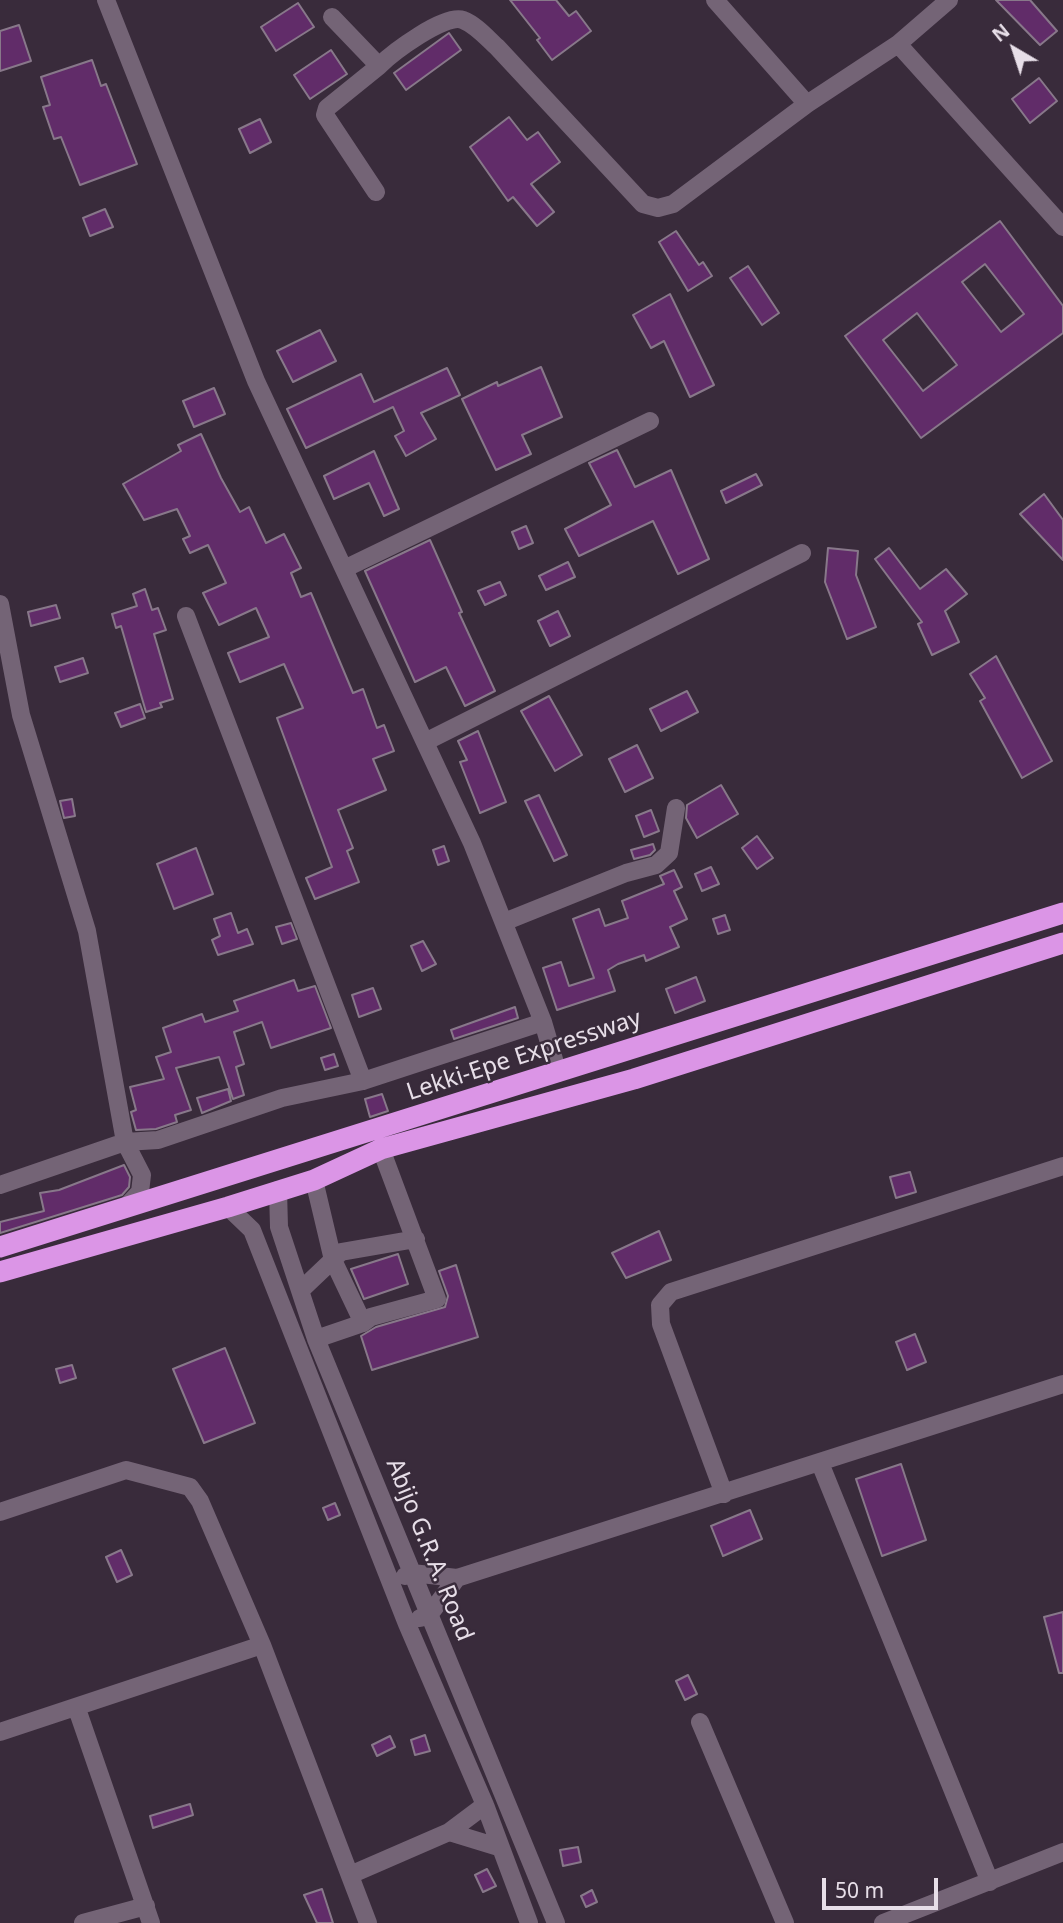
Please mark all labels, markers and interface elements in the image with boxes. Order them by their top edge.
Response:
north arrow [979,14,1049,84]
text: N [987,18,1015,48]
street label: Lekki-Epe Expressway [403,1004,645,1108]
street label: Abijo G.R.A. Road [379,1455,479,1645]
scale bar [825,1864,940,1908]
text: 50 m [835,1876,884,1904]

